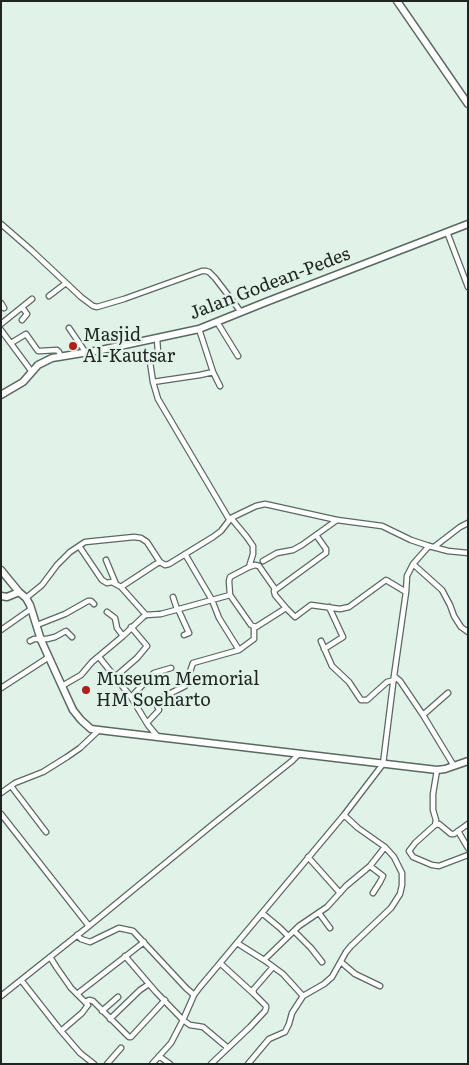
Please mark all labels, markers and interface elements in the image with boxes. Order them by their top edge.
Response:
street label: Jalan Godean-Pedes [187,243,353,325]
place label: Masjid Al-Kautsar [83,325,175,368]
marker: Masjid Al-Kautsar [67,340,79,352]
place label: Museum Memorial HM Soeharto [96,669,259,712]
marker: Museum Memorial HM Soeharto [80,684,92,696]

